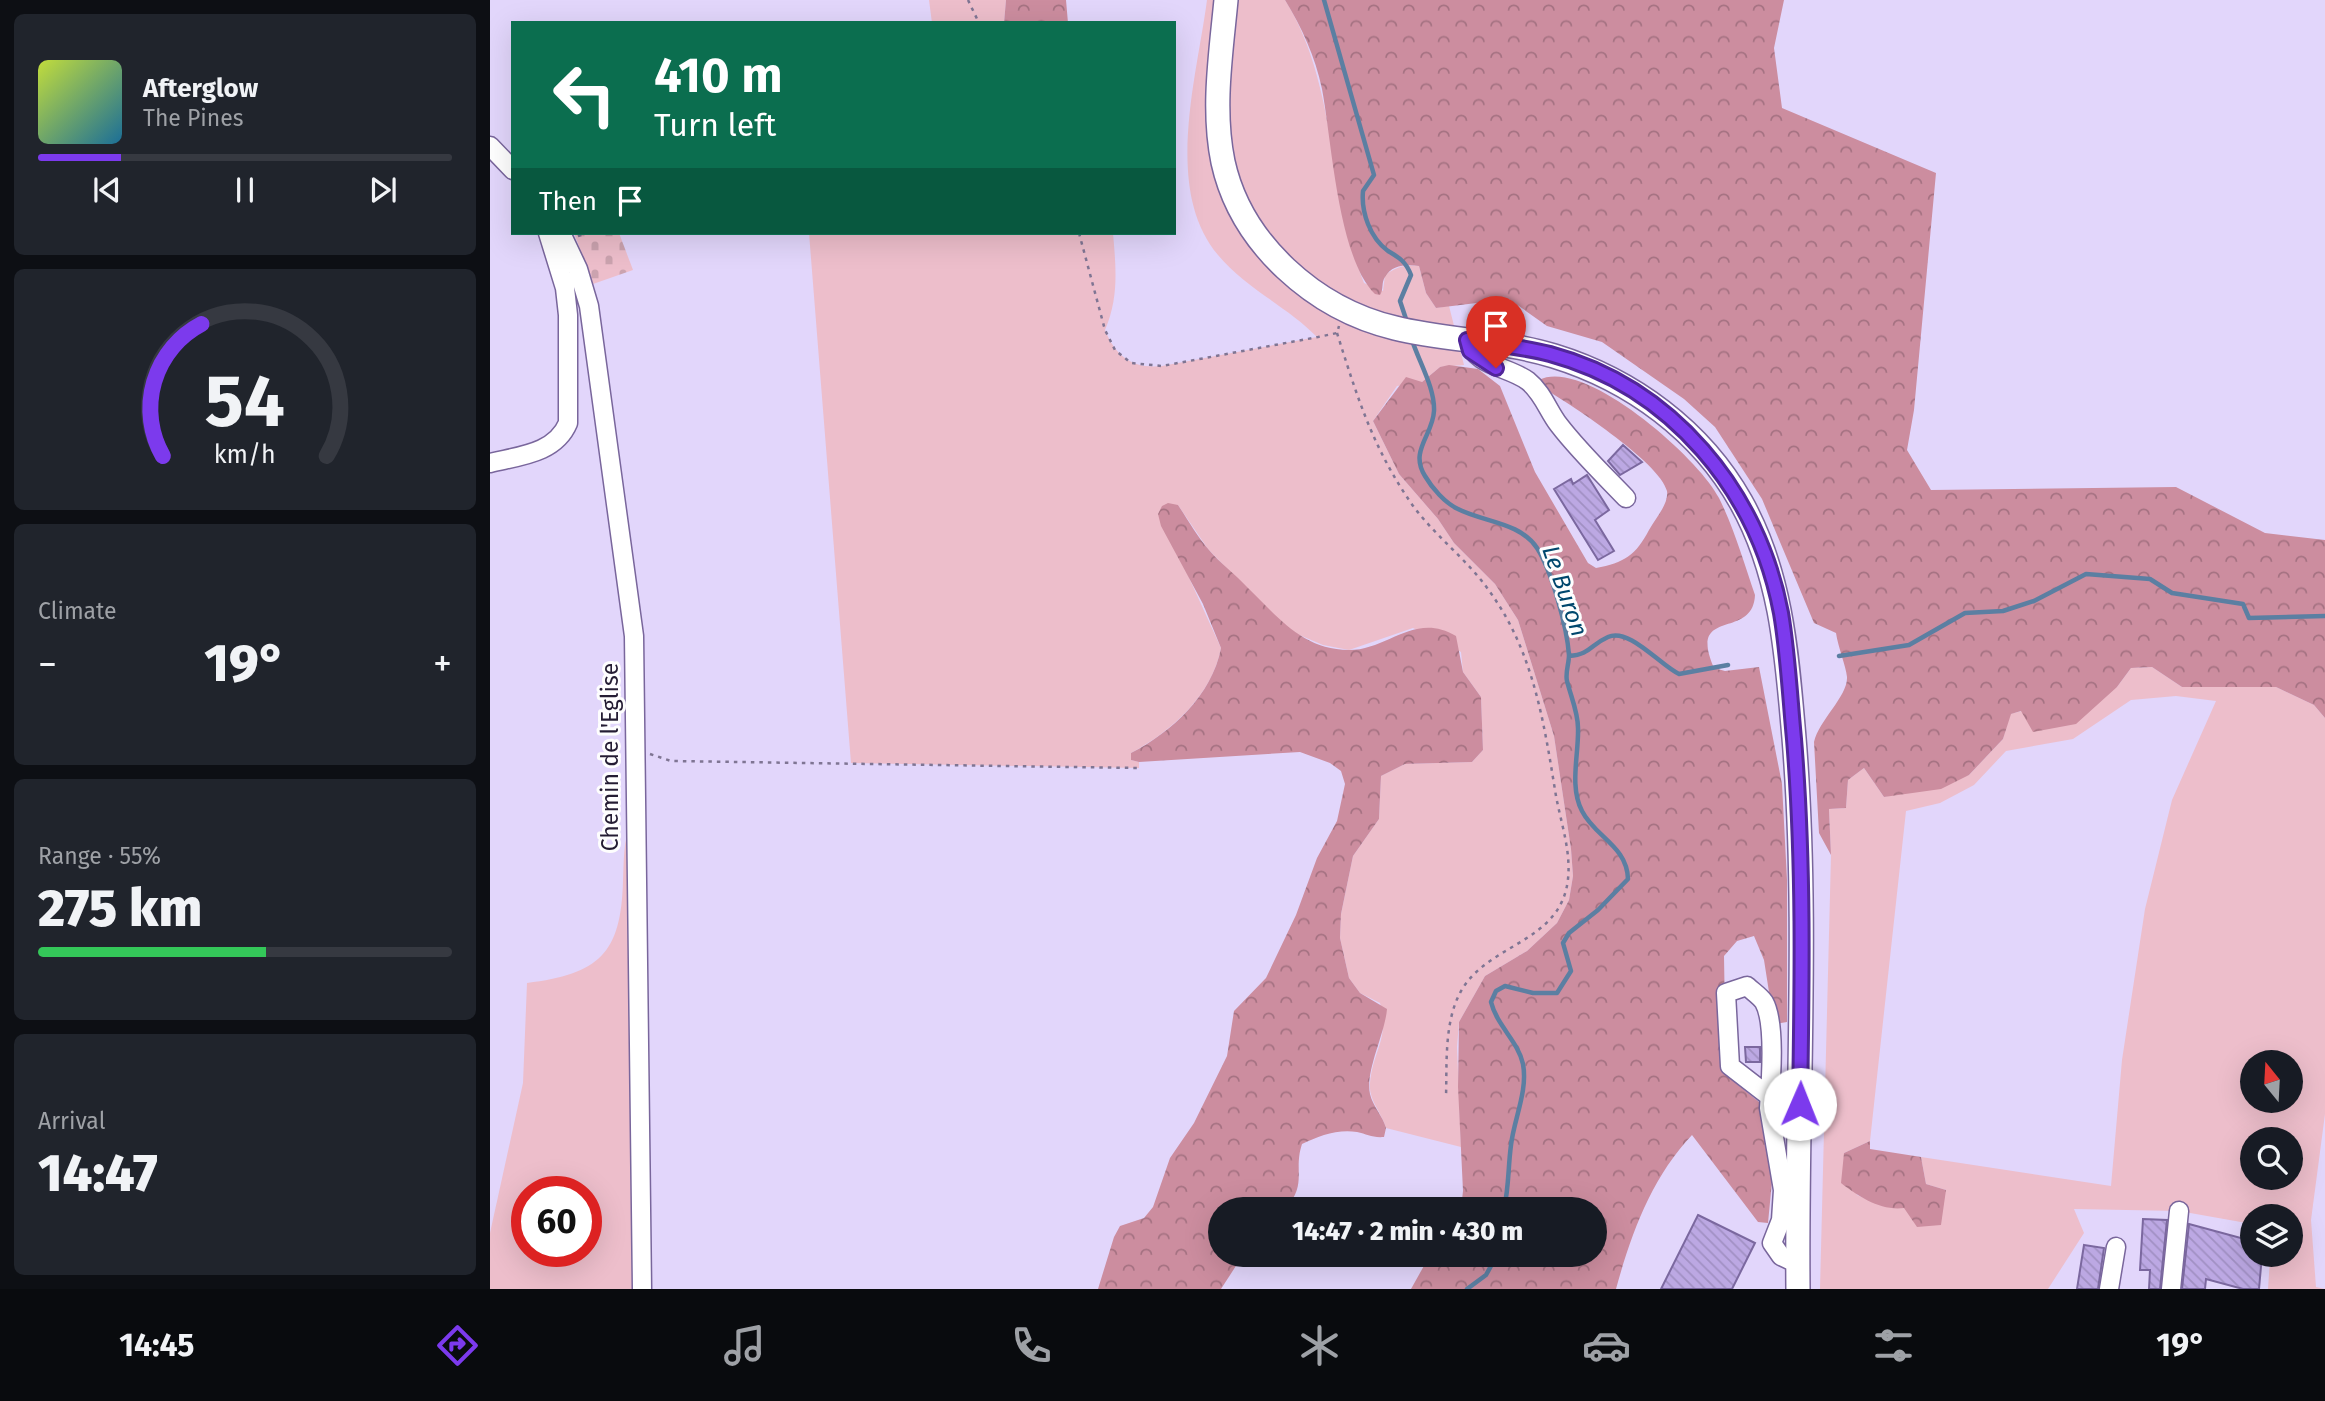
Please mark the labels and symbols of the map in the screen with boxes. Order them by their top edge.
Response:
pin [1466,296,1526,368]
water label: Le Buron [1536,542,1594,640]
street label: Chemin de l'Eglise [596,663,624,851]
north arrow [2240,1050,2303,1113]
position arrow [1763,1067,1837,1141]
speed limit sign: 60 [511,1176,602,1267]

